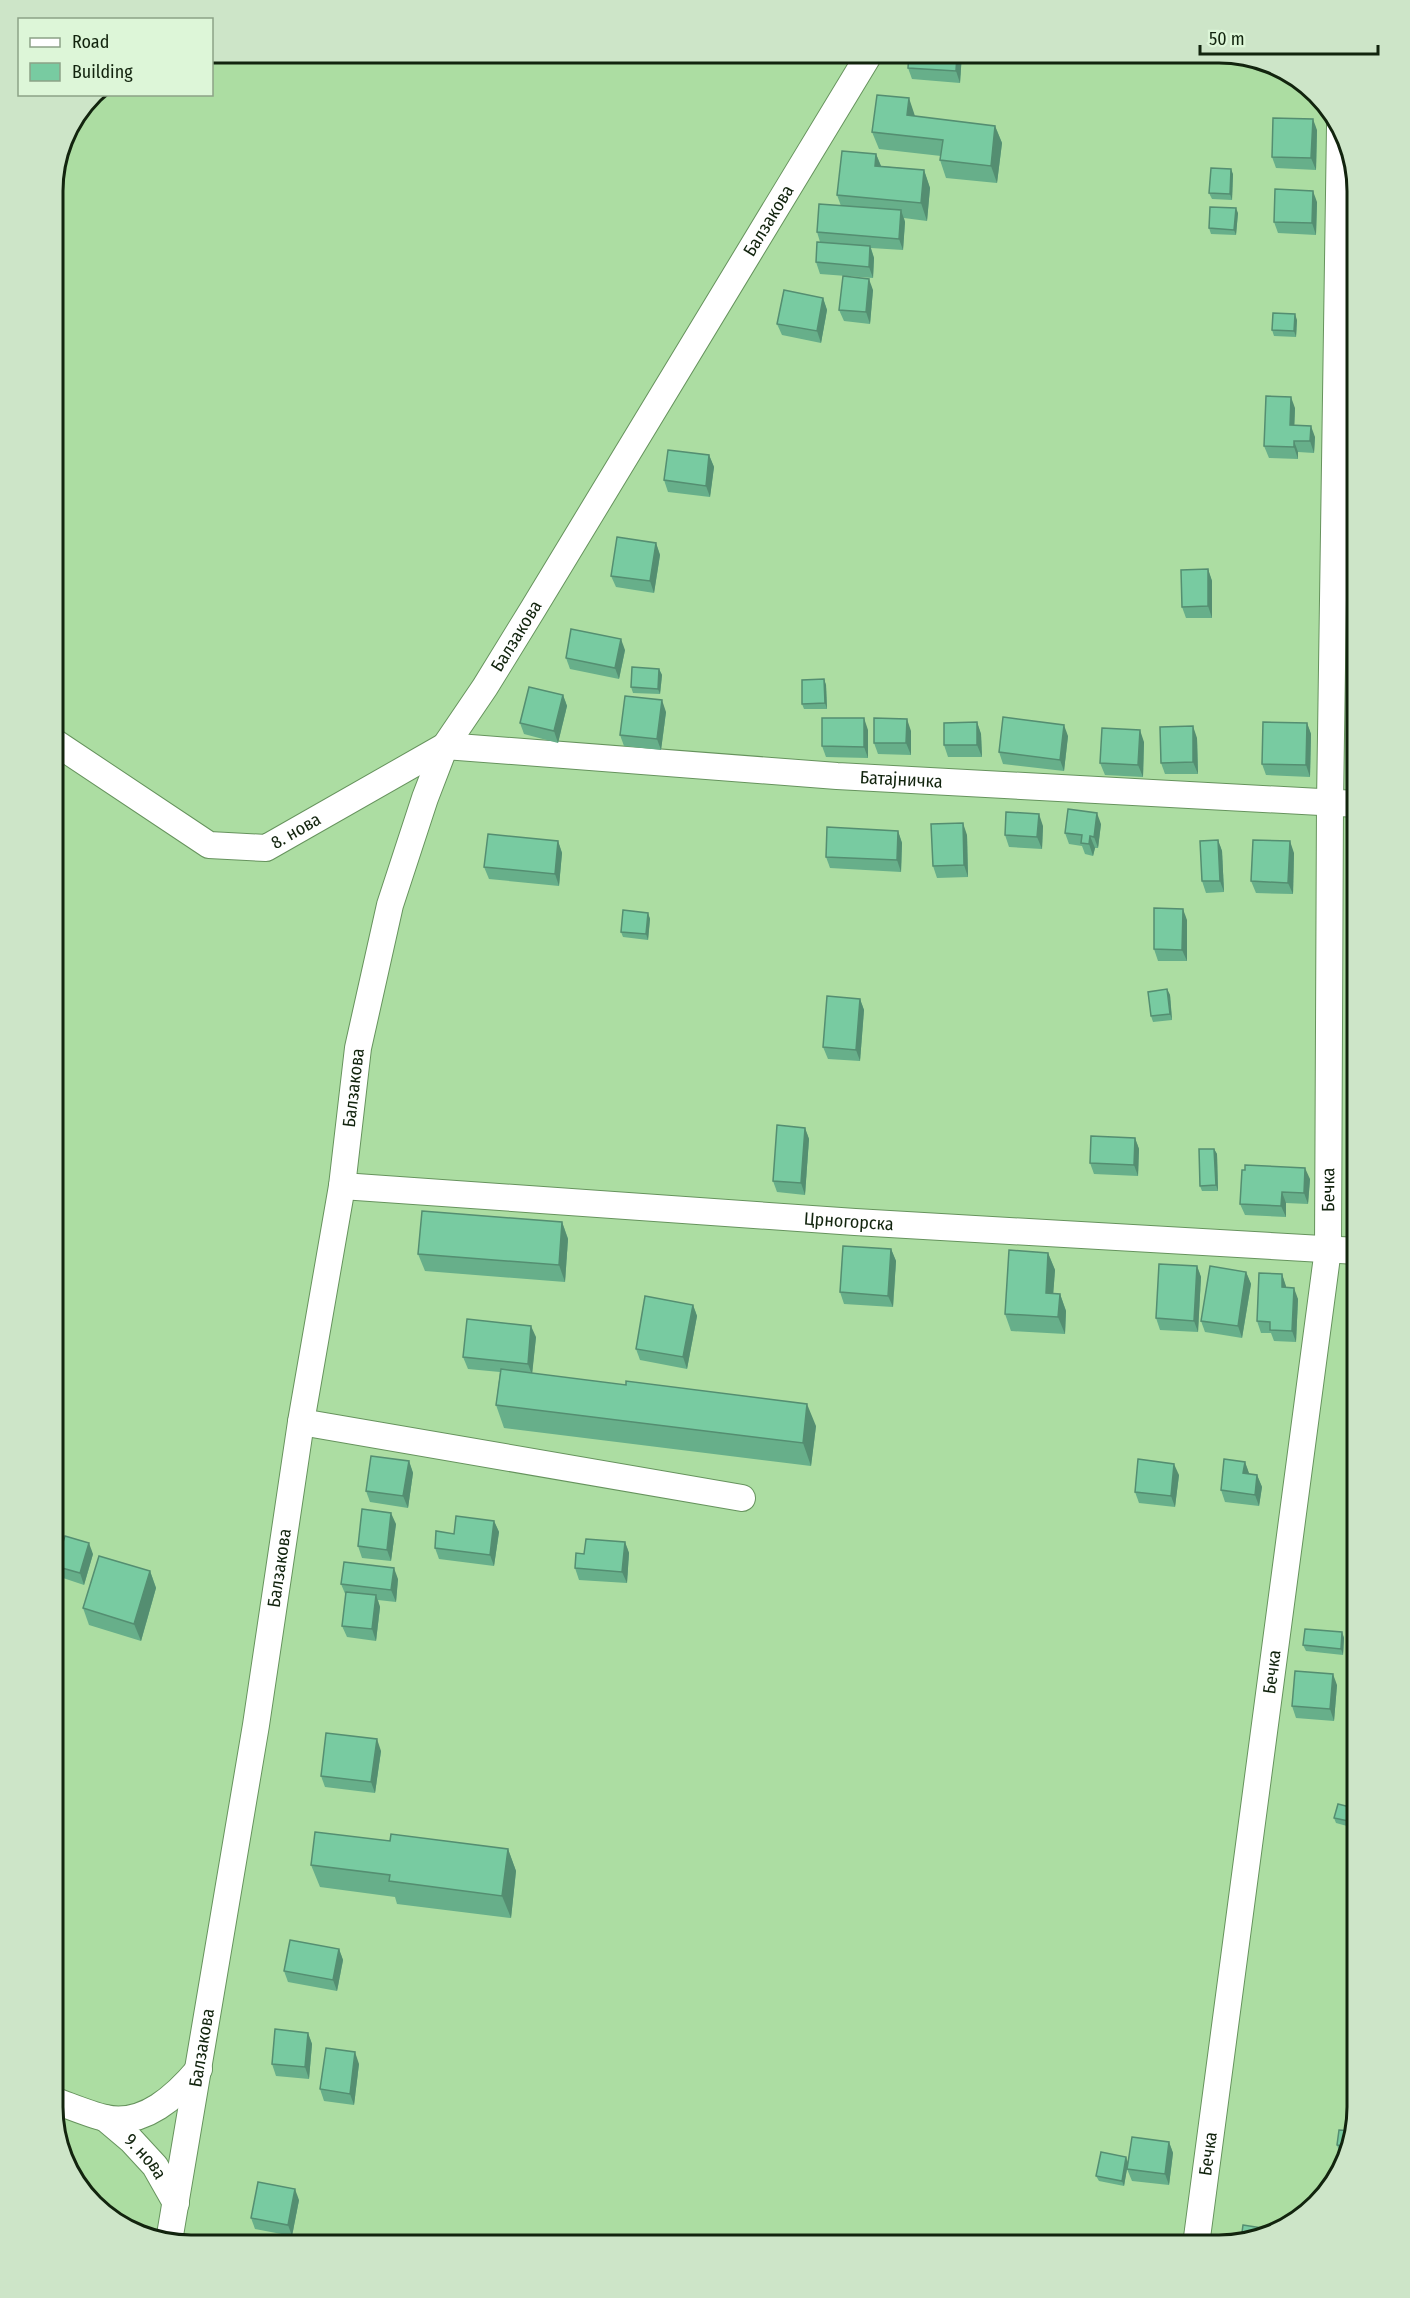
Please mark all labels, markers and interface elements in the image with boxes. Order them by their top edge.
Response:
legend [18,18,213,96]
scale bar [1200,18,1378,56]
text: 50 m [1209,28,1245,50]
text: Road [72,31,109,53]
text: Building [72,61,133,83]
street label: Балзакова [738,181,799,260]
street label: Балзакова [486,596,547,676]
street label: Батајничка [859,766,943,793]
street label: 8. нова [267,808,325,854]
street label: Балзакова [338,1047,369,1129]
street label: Бечка [1317,1167,1339,1212]
street label: Црногорска [803,1207,894,1235]
street label: Балзакова [263,1527,296,1609]
street label: Бечка [1258,1648,1286,1695]
street label: Балзакова [184,2006,219,2089]
street label: 9. нова [120,2128,171,2183]
street label: Бечка [1194,2130,1222,2177]

